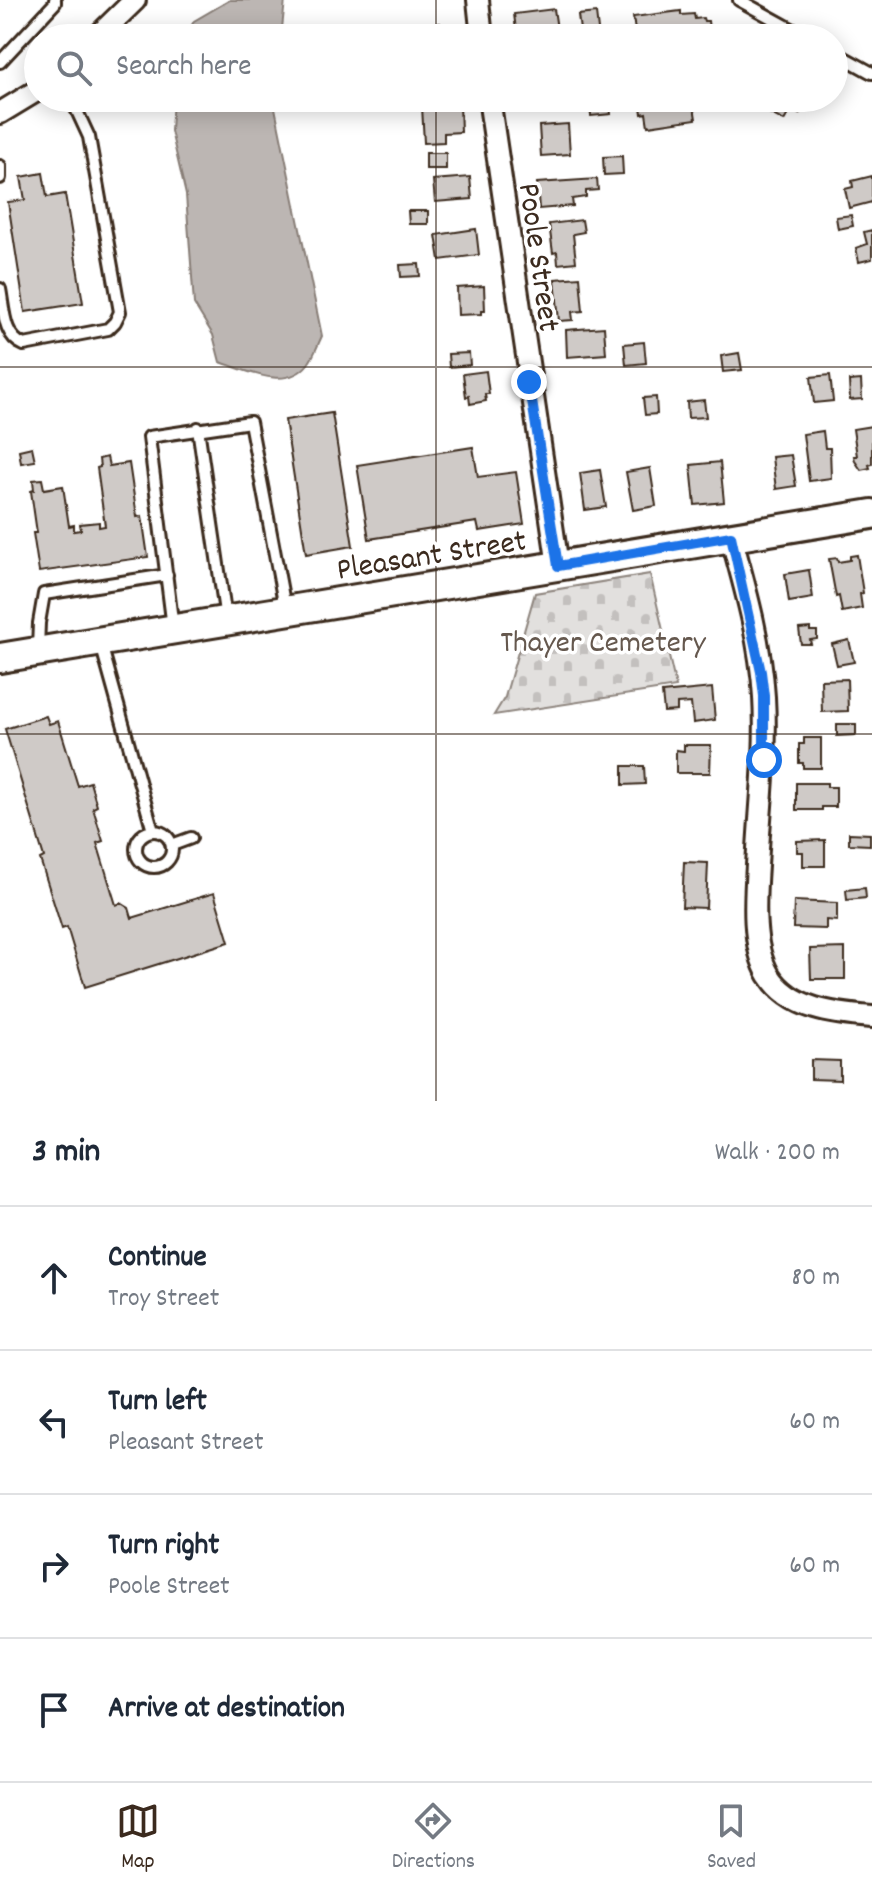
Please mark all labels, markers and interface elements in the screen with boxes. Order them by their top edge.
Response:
search box [24,24,848,112]
icon: search [52,46,96,90]
text: Search here [116,47,252,90]
street label: Poole Street [503,180,569,335]
route end [511,364,547,400]
street label: Pleasant Street [334,520,530,596]
park label: Thayer Cemetery [500,622,707,668]
route start [746,742,782,778]
text: 3 min [32,1129,100,1178]
text: Walk · 200 m [715,1135,840,1172]
text: Continue [108,1238,207,1281]
icon: ahead [32,1256,76,1300]
text: 80 m [792,1260,840,1297]
text: Troy Street [108,1281,219,1318]
text: Turn left [108,1382,207,1425]
icon: left [32,1400,76,1444]
text: 60 m [789,1404,840,1441]
text: Pleasant Street [108,1425,264,1462]
text: Turn right [108,1526,219,1569]
icon: right [32,1544,76,1588]
text: 60 m [789,1548,840,1585]
text: Poole Street [108,1569,230,1606]
icon: arrive [32,1688,76,1732]
text: Arrive at destination [108,1689,345,1732]
tab: Map [116,1799,160,1878]
tab: Directions [392,1799,475,1878]
tab: Saved [707,1799,756,1878]

